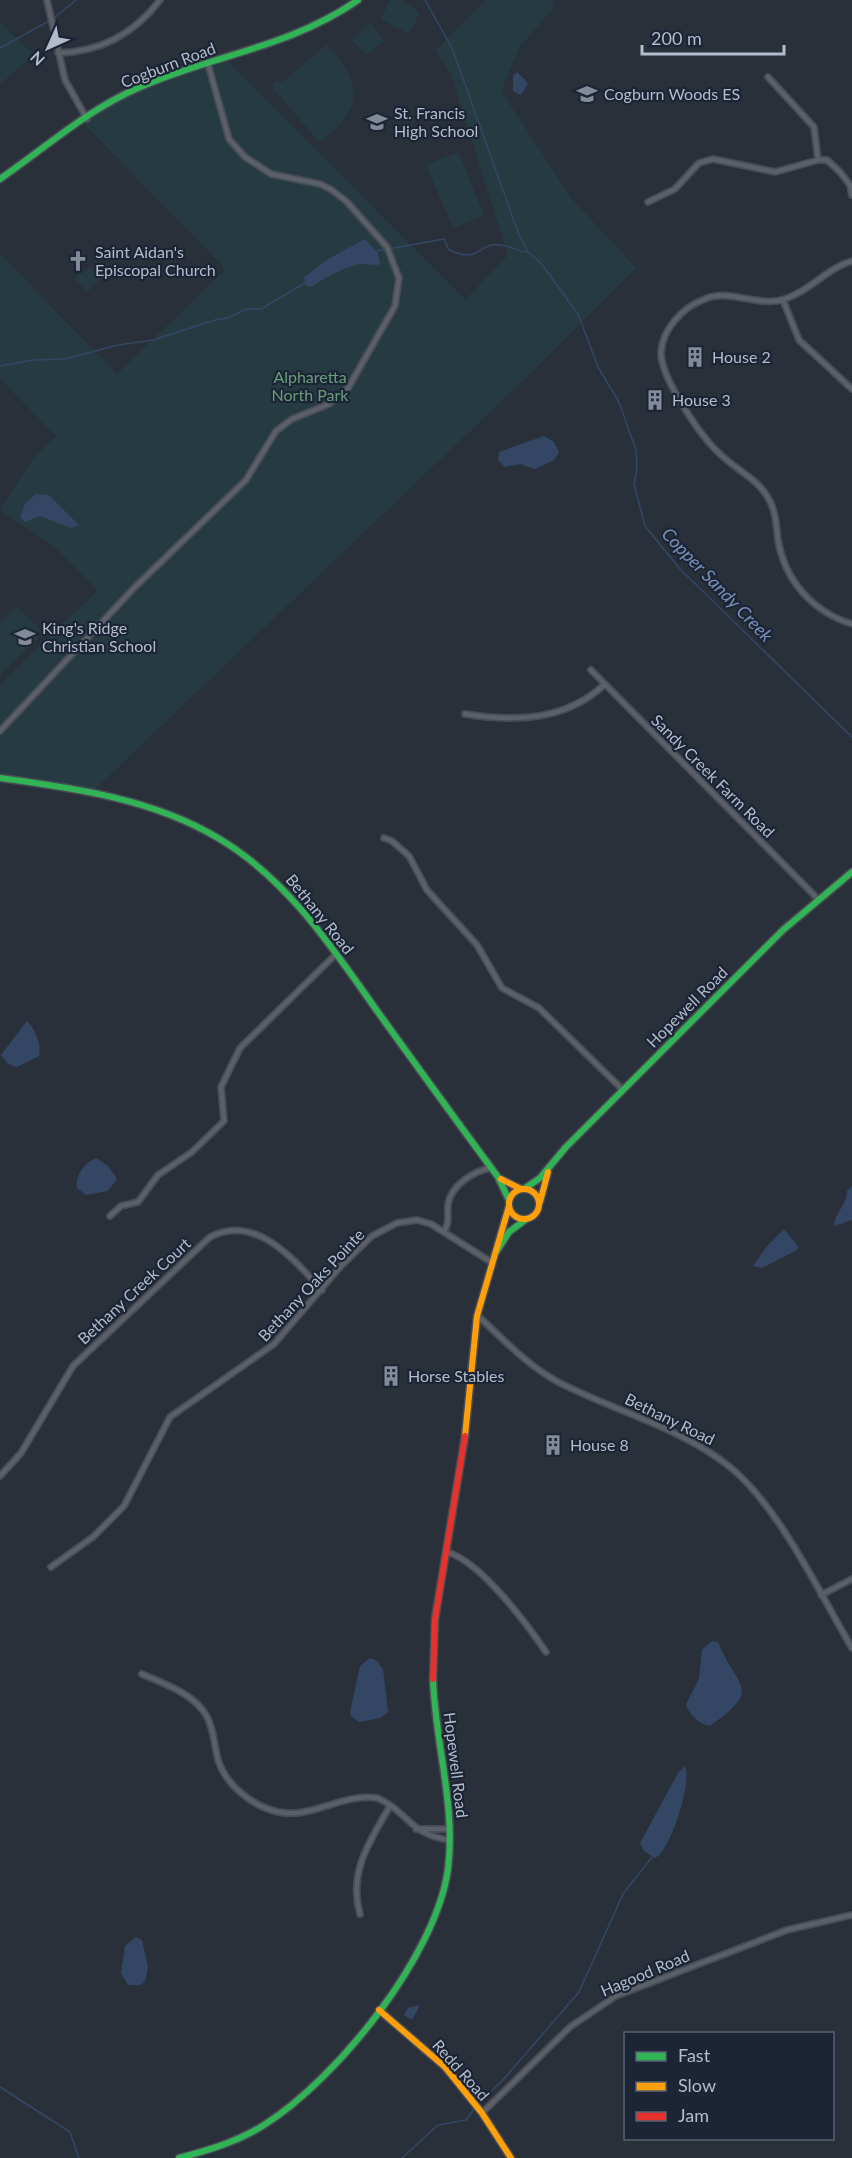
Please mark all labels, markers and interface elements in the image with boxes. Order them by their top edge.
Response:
north arrow [18,18,78,78]
scale bar [642,18,784,56]
text: 200 m [651,27,702,49]
street label: Cogburn Road [118,38,218,91]
text: N [26,48,48,70]
school or university icon: Cogburn Woods ES [575,82,599,106]
place label: Cogburn Woods ES [604,84,740,103]
place label: St. Francis High School [394,103,478,140]
school or university icon: St. Francis High School [365,110,389,134]
place label: Saint Aidan's Episcopal Church [95,242,216,279]
church icon: Saint Aidan's Episcopal Church [66,249,90,273]
building icon: House 2 [683,345,707,369]
place label: House 2 [712,347,771,366]
park label: Alpharetta North Park [272,367,349,404]
building icon: House 3 [643,388,667,412]
place label: House 3 [672,390,731,409]
water label: Copper Sandy Creek [658,523,778,646]
place label: King's Ridge Christian School [42,618,156,655]
school or university icon: King's Ridge Christian School [13,625,37,649]
street label: Sandy Creek Farm Road [648,710,779,841]
street label: Bethany Road [282,870,358,958]
street label: Hopewell Road [642,962,731,1051]
street label: Bethany Oaks Pointe [254,1225,368,1345]
street label: Bethany Creek Court [73,1233,194,1348]
building icon: Horse Stables [379,1364,403,1388]
place label: Horse Stables [408,1366,504,1385]
street label: Bethany Road [622,1389,718,1448]
building icon: House 8 [541,1433,565,1457]
place label: House 8 [570,1435,629,1454]
street label: Hopewell Road [441,1711,472,1819]
street label: Hagood Road [597,1945,692,2000]
legend [624,2032,834,2140]
street label: Redd Road [429,2035,494,2104]
text: Fast [678,2044,711,2066]
text: Slow [678,2074,716,2096]
text: Jam [678,2104,709,2126]

